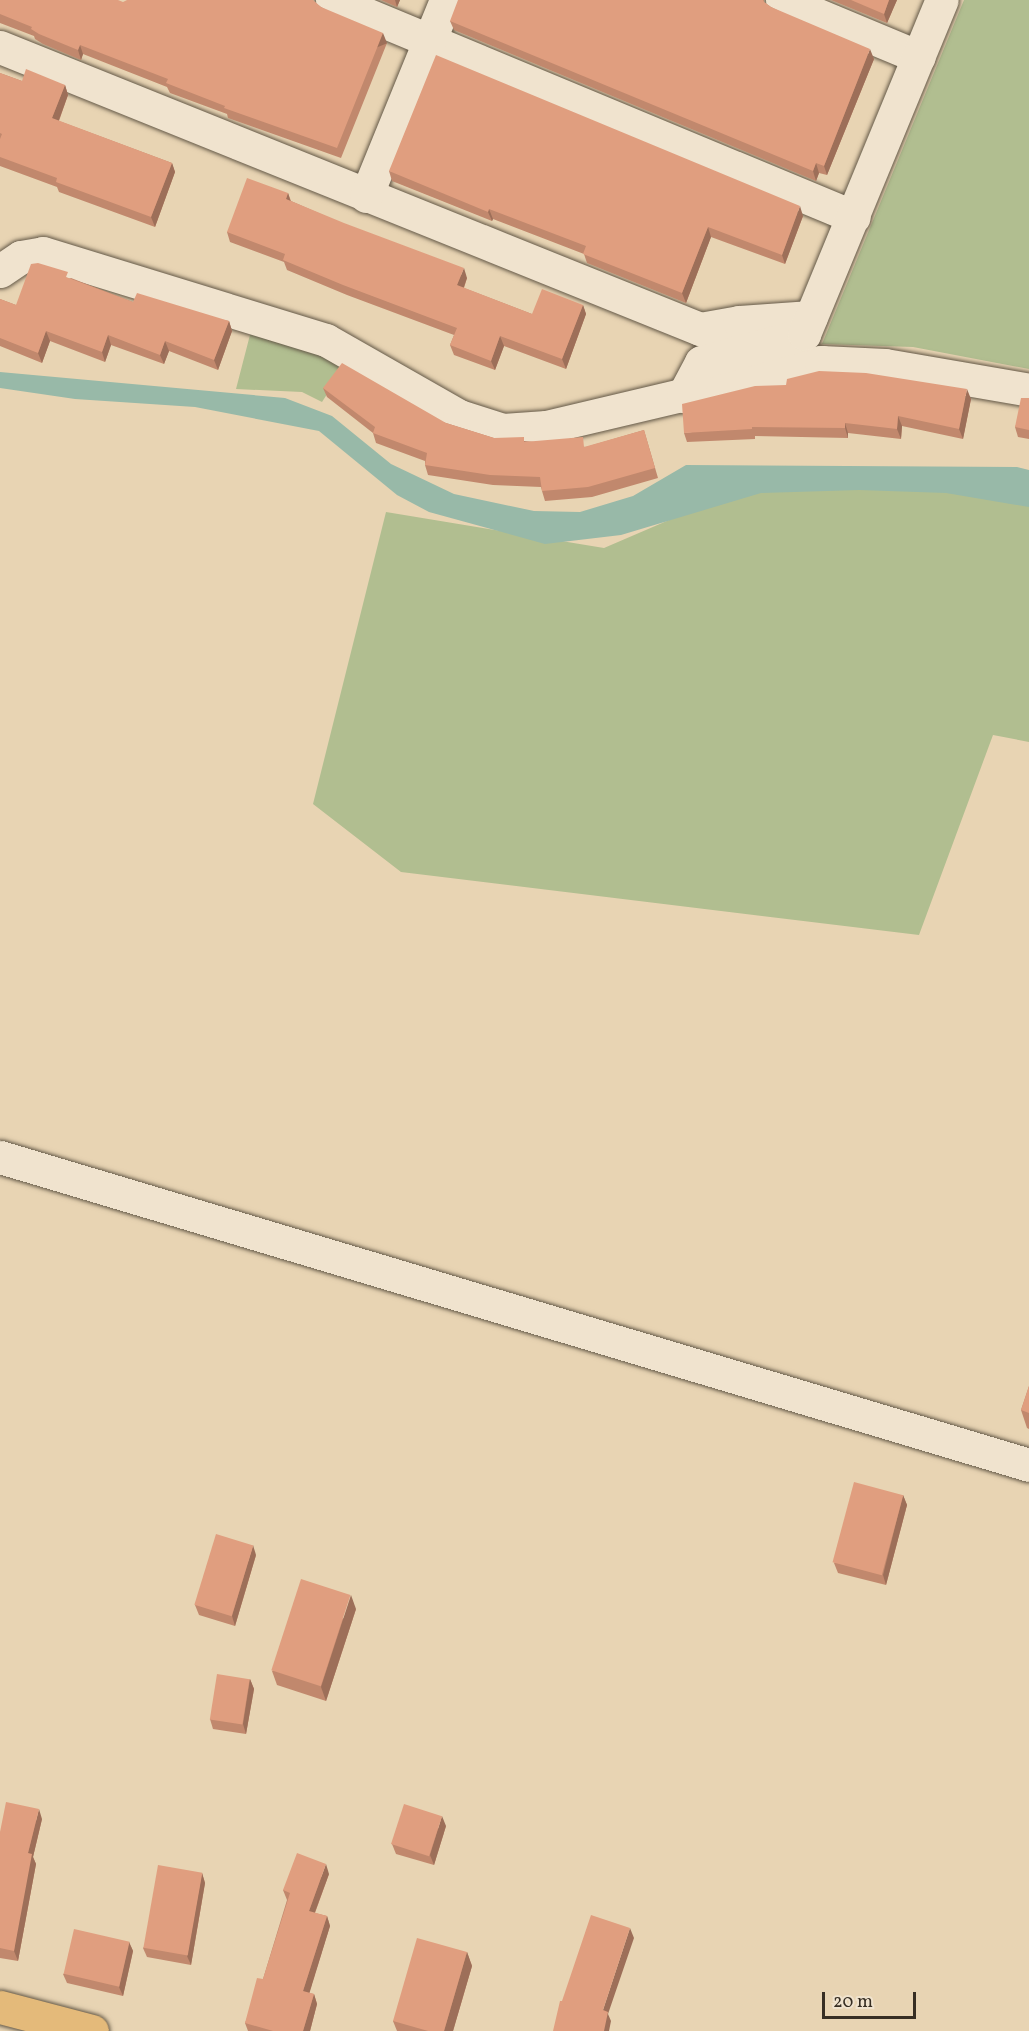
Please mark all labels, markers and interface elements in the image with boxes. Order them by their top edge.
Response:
scale bar [825,1980,920,2018]
text: 20 m [833,1990,873,2015]

